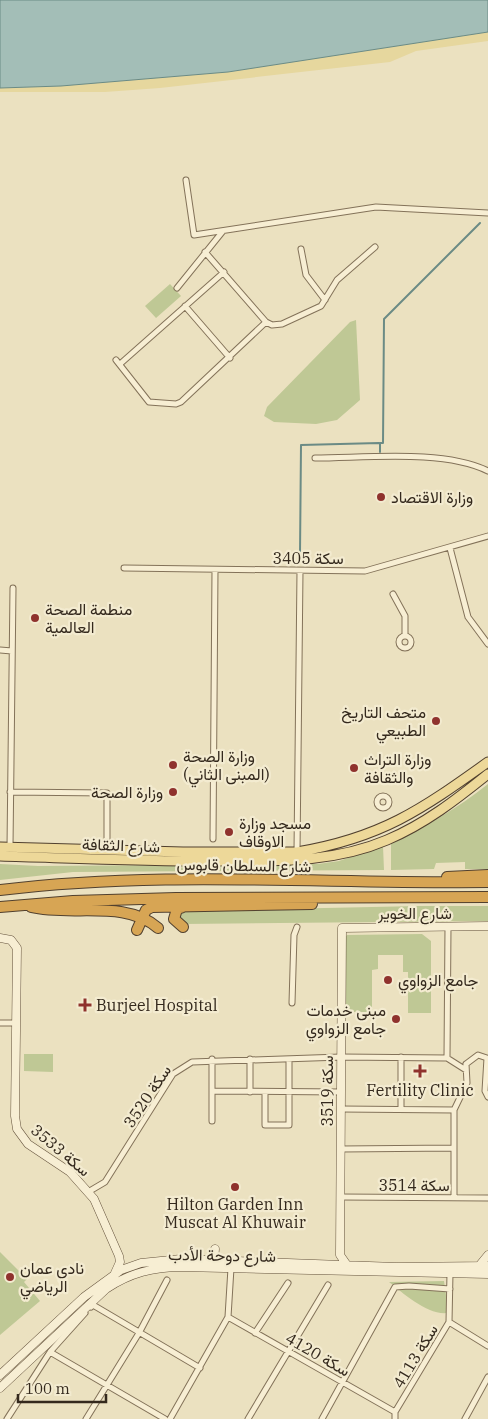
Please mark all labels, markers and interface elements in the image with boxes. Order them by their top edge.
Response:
place label: وزارة الاقتصاد [391,487,473,508]
marker: وزارة الاقتصاد [375,491,387,503]
street label: سكة 3405 [272,548,344,568]
place label: منطمة الصحة العالمية [45,599,132,637]
marker: منطمة الصحة العالمية [29,612,41,624]
place label: متحف التاريخ الطبيعي [341,702,426,744]
marker: متحف التاريخ الطبيعي [430,715,442,727]
place label: وزارة الصحة (المبنى الثاني) [183,746,270,788]
place label: وزارة التراث والثقافة [364,749,431,788]
marker: وزارة الصحة (المبنى الثاني) [167,759,179,771]
marker: وزارة التراث والثقافة [348,762,360,774]
place label: وزارة الصحة [91,782,163,803]
marker: وزارة الصحة [167,786,179,798]
place label: مسجد وزارة الاوقاف [239,813,311,852]
marker: مسجد وزارة الاوقاف [223,826,235,838]
street label: شارع الثقافة [82,834,160,858]
street label: شارع السلطان قابوس [177,854,311,878]
street label: شارع الخوير [377,903,452,925]
place label: جامع الزواوي [398,970,479,994]
marker: جامع الزواوي [382,974,394,986]
place label: Burjeel Hospital [96,995,218,1015]
marker: Burjeel Hospital [78,998,92,1012]
place label: مبنى خدمات جامع الزواوي [306,1000,386,1042]
marker: مبنى خدمات جامع الزواوي [390,1013,402,1025]
street label: سكة 3519 [317,1055,337,1127]
street label: سكة 3520 [119,1061,175,1131]
marker: Fertility Clinic [413,1064,427,1078]
place label: Fertility Clinic [366,1080,474,1100]
street label: سكة 3533 [27,1119,95,1181]
street label: سكة 3514 [378,1175,450,1195]
marker: Hilton Garden Inn Muscat Al Khuwair [229,1181,241,1193]
place label: Hilton Garden Inn Muscat Al Khuwair [164,1194,306,1232]
street label: شارع دوحة الأدب [168,1244,276,1268]
place label: نادي عمان الرياضي [20,1258,84,1300]
marker: نادي عمان الرياضي [4,1271,16,1283]
street label: سكة 4113 [388,1320,442,1392]
street label: سكة 4120 [282,1328,354,1380]
scale bar [18,1372,105,1404]
text: 100 m [25,1379,70,1398]

